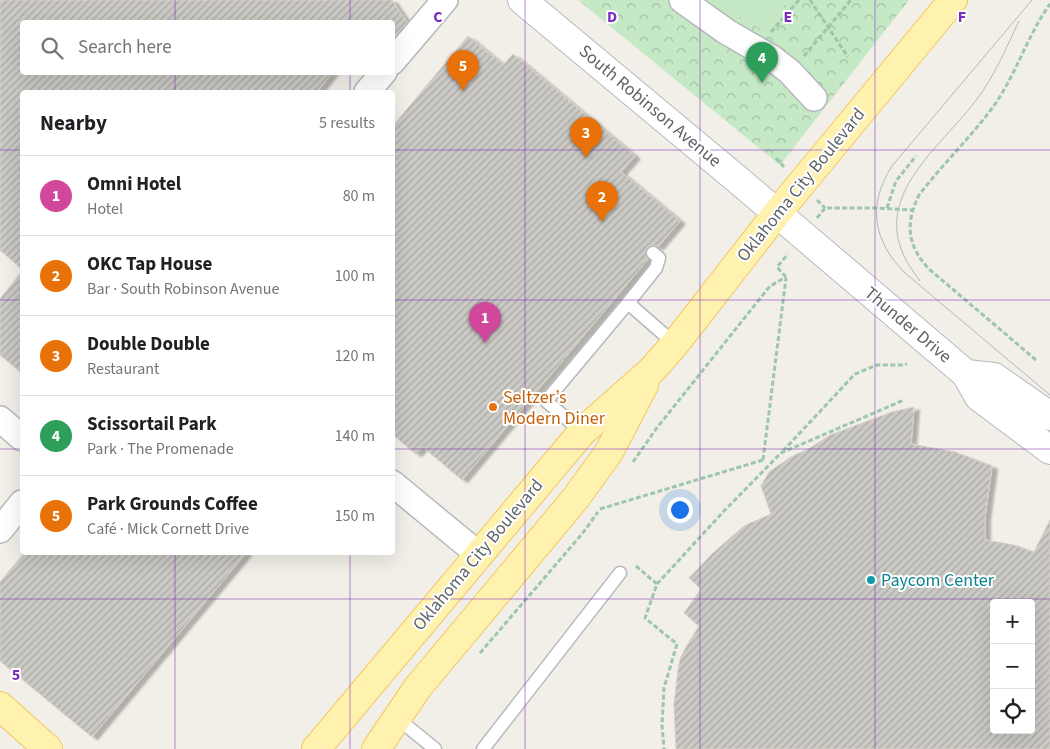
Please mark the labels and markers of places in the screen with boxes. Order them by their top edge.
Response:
pin: 4 [746,42,778,83]
pin: 5 [447,50,479,91]
pin: 3 [570,117,602,158]
pin: 2 [586,181,618,222]
pin: 1 [469,302,501,343]
place label: Seltzer’s Modern Diner [503,385,606,431]
marker: Seltzer’s Modern Diner [487,401,499,413]
place label: Paycom Center [881,568,995,593]
marker: Paycom Center [865,574,877,586]

